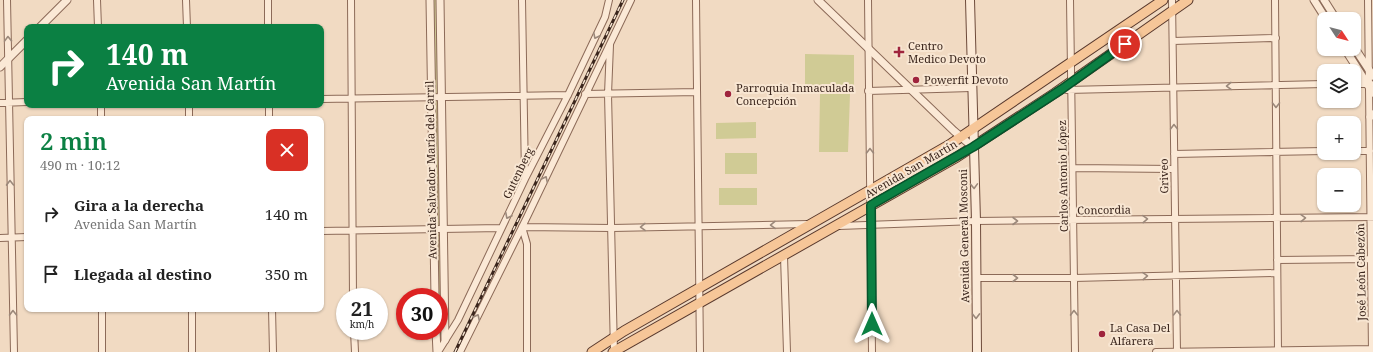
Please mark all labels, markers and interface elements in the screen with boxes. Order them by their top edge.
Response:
north arrow [1317,12,1361,56]
map controls [1317,12,1361,212]
pin [1108,27,1142,61]
one-way arrow [593,32,601,40]
icon: arrive [1114,33,1136,55]
text: 140 m [106,35,188,73]
one-way arrow [4,36,12,42]
place label: Centro Medico Devoto [908,38,986,66]
icon: right [40,40,92,92]
marker: Centro Medico Devoto [893,46,905,58]
button: layers [1317,64,1361,108]
text: Avenida San Martín [106,71,276,95]
place label: Powerfit Devoto [924,72,1008,87]
marker: Powerfit Devoto [911,75,921,85]
street label: Avenida Salvador María del Carril [421,80,440,259]
place label: Parroquia Inmaculada Concepción [736,80,855,108]
one-way arrow [1226,82,1232,90]
marker: Parroquia Inmaculada Concepción [723,89,733,99]
one-way arrow [1272,102,1280,108]
button: + [1317,116,1361,160]
street label: Carlos Antonio López [1054,120,1071,232]
text: 2 min [40,124,107,157]
one-way arrow [1169,124,1178,130]
button: close [266,129,308,171]
street label: Avenida San Martín [862,136,960,201]
street label: Gutenberg [499,145,536,201]
one-way arrow [865,148,874,154]
text: 490 m · 10:12 [40,156,120,174]
street label: Griveo [1156,158,1171,194]
street label: Avenida General Mosconi [955,168,972,303]
button: − [1317,168,1361,212]
one-way arrow [540,176,548,184]
one-way arrow [6,180,14,186]
one-way arrow [970,183,979,189]
text: Gira a la derecha [74,195,204,215]
street label: Concordia [1077,202,1131,217]
icon: right [40,203,62,225]
text: 140 m [265,204,308,224]
one-way arrow [505,212,512,219]
one-way arrow [1300,214,1306,222]
text: Avenida San Martín [74,215,197,233]
one-way arrow [1142,215,1148,223]
one-way arrow [1012,217,1018,225]
one-way arrow [770,221,776,229]
one-way arrow [640,223,646,231]
street label: José León Cabezón [1352,223,1369,322]
icon: arrive [40,263,62,285]
text: Llegada al destino [74,264,212,284]
text: 350 m [265,264,308,284]
one-way arrow [1142,272,1148,280]
one-way arrow [1012,274,1018,282]
speed limit sign: 30 [396,288,448,340]
text: 21 [351,295,373,322]
position arrow [851,303,893,345]
one-way arrow [9,310,17,316]
one-way arrow [1070,310,1078,316]
one-way arrow [1173,310,1181,316]
one-way arrow [972,313,980,319]
one-way arrow [472,314,480,321]
text: km/h [350,317,374,331]
place label: La Casa Del Alfarera [1110,320,1171,348]
marker: La Casa Del Alfarera [1097,329,1107,339]

